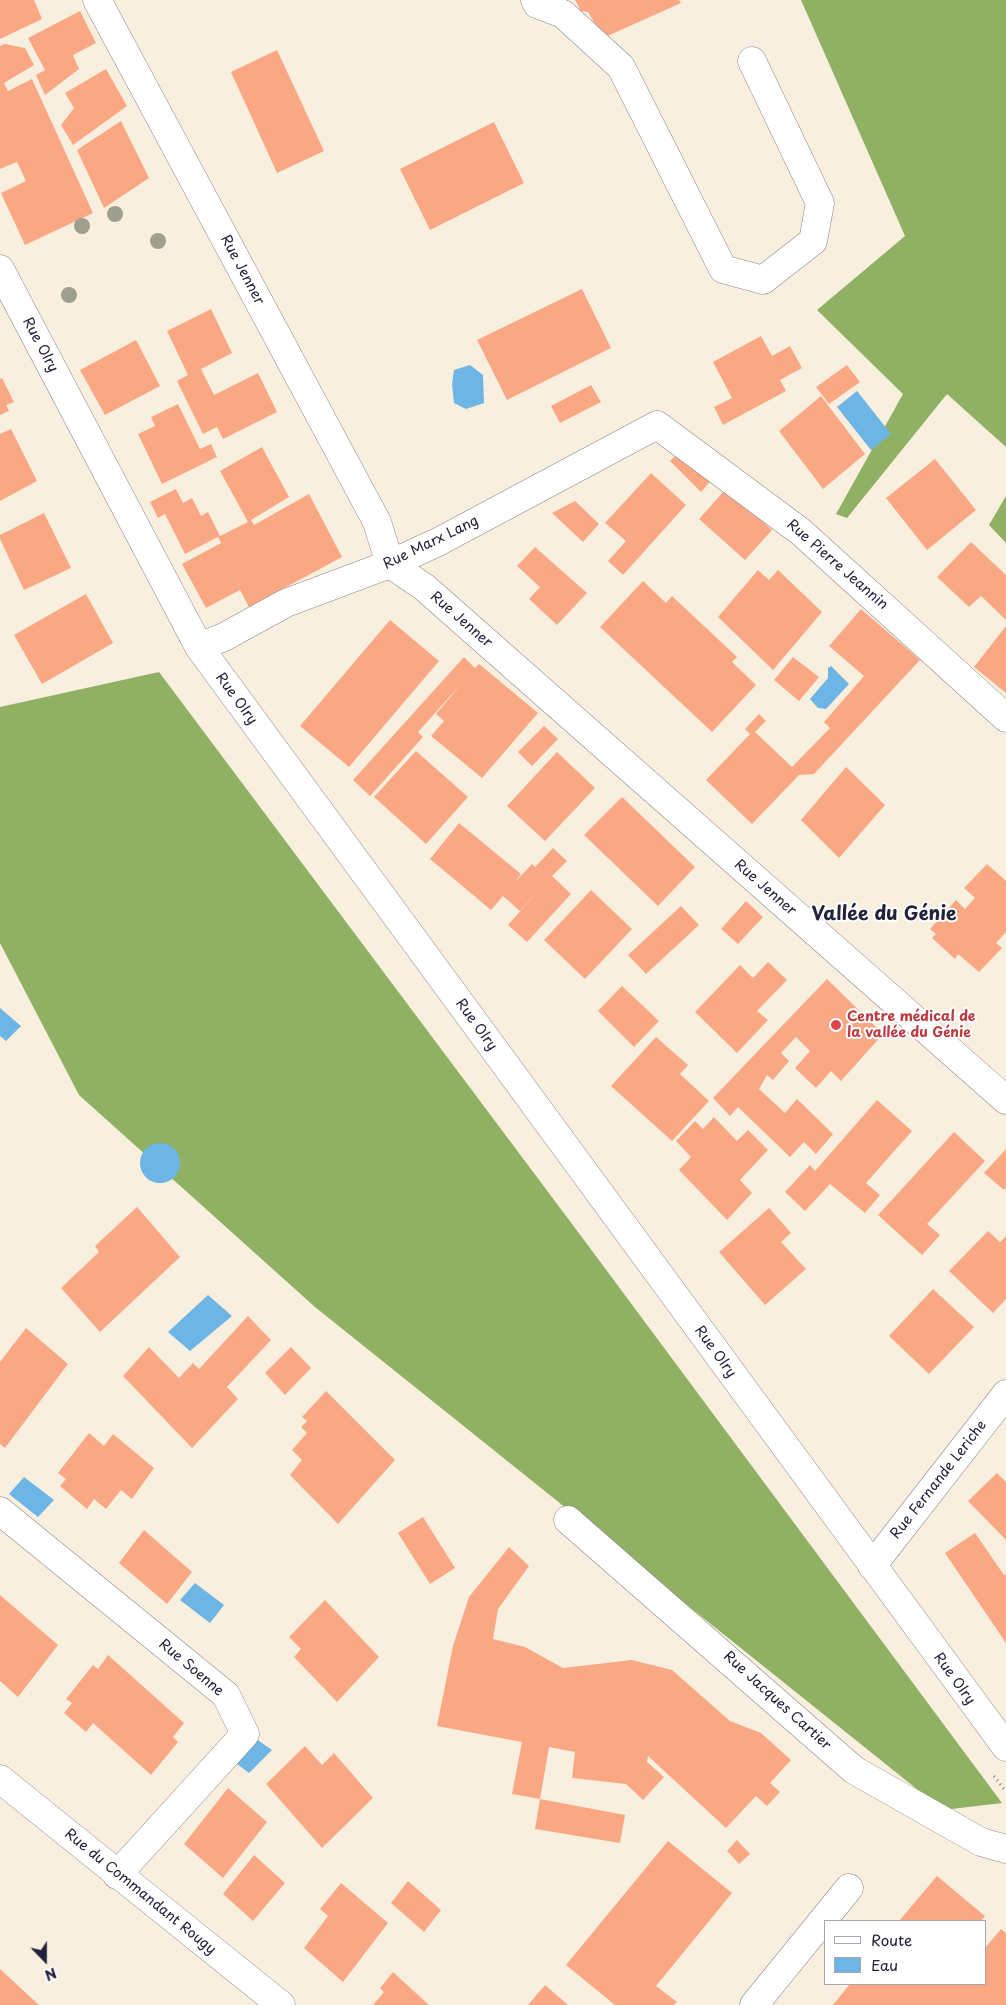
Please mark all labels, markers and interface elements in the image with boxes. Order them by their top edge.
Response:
street label: Rue Jenner [217,232,267,308]
street label: Rue Olry [19,315,61,375]
street label: Rue Marx Lang [381,513,481,573]
street label: Rue Pierre Jeannin [783,516,891,614]
street label: Rue Jenner [427,588,495,652]
street label: Rue Olry [212,670,260,728]
street label: Rue Jenner [731,856,799,920]
district label: Vallée du Génie [812,904,956,926]
street label: Rue Olry [452,996,500,1054]
place label: Centre médical de la vallée du Génie [847,1009,975,1042]
marker: Centre médical de la vallée du Génie [829,1018,843,1032]
street label: Rue Olry [691,1323,739,1381]
street label: Rue Fernande Leriche [887,1417,991,1543]
street label: Rue Soenne [155,1636,227,1700]
street label: Rue Jacques Cartier [720,1648,834,1754]
street label: Rue Olry [930,1650,978,1708]
street label: Rue du Commandant Rougy [61,1826,219,1958]
legend [824,1920,986,1985]
text: Route [871,1928,912,1951]
north arrow [20,1935,70,1985]
text: Eau [871,1953,898,1976]
text: N [42,1963,60,1986]

